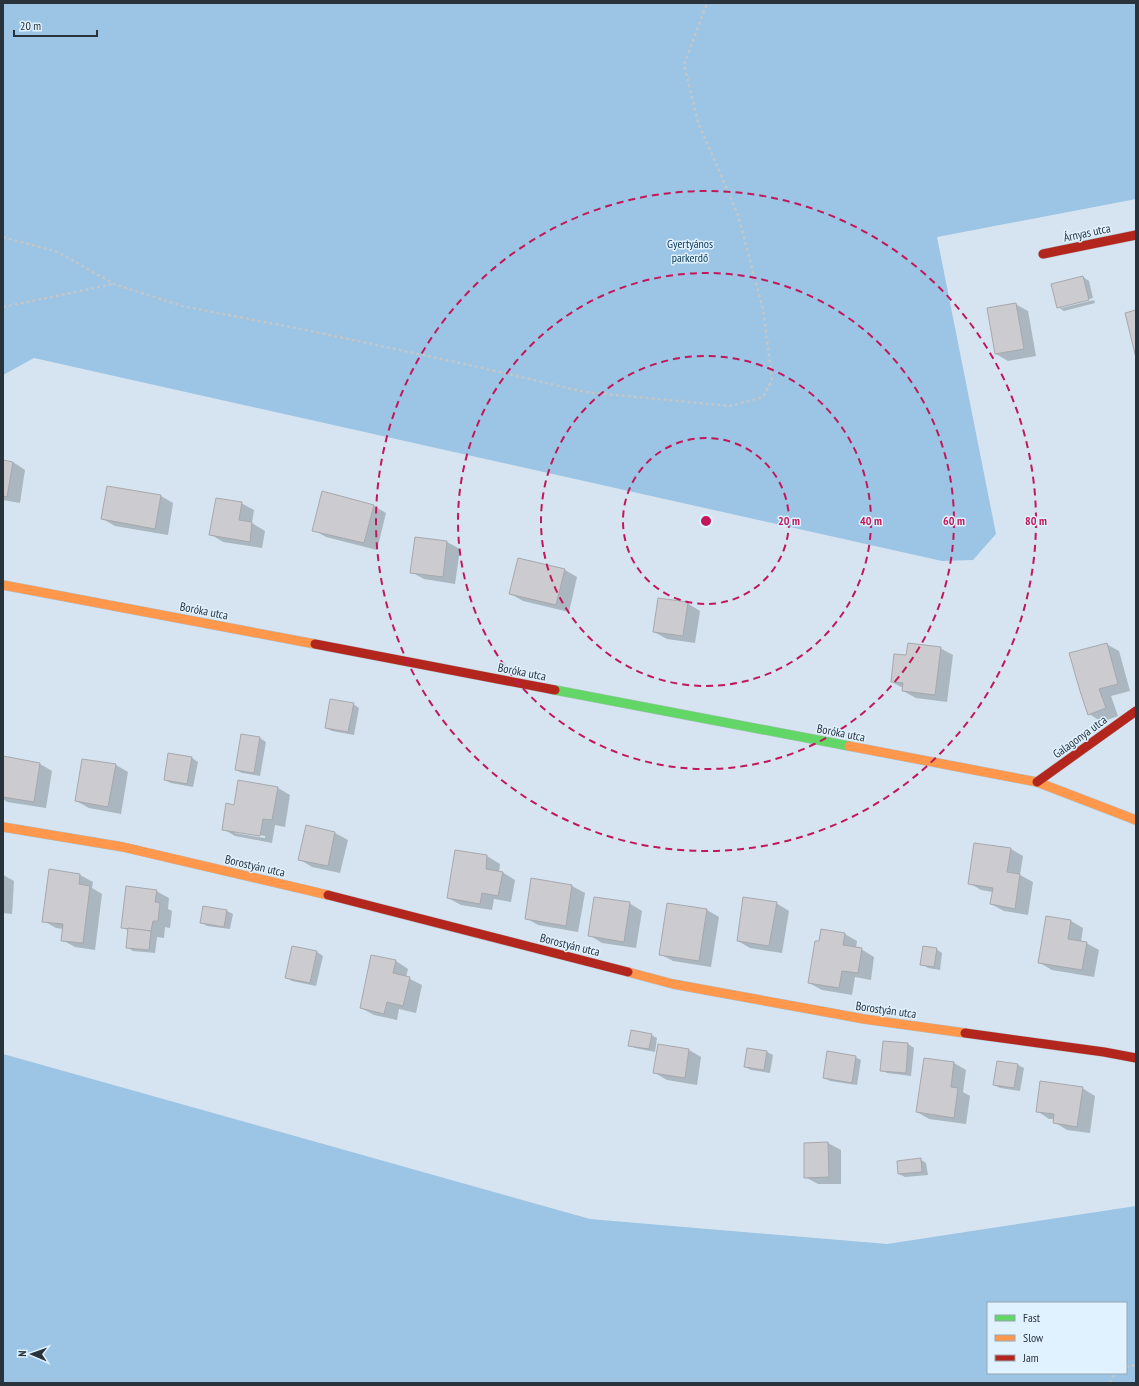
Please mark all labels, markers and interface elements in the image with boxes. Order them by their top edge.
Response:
scale bar [14,12,97,38]
text: 20 m [20,18,41,33]
street label: Árnyas utca [1062,220,1112,245]
park label: Gyertyános parkerdő [667,236,713,265]
text: 20 m [778,513,800,528]
text: 40 m [860,513,882,528]
text: 60 m [943,513,965,528]
text: 80 m [1025,513,1047,528]
centre of rings [699,514,713,528]
street label: Boróka utca [179,598,230,623]
street label: Boróka utca [497,659,548,684]
street label: Galagonya utca [1050,712,1110,761]
street label: Boróka utca [816,720,867,745]
street label: Borostyán utca [224,851,287,880]
street label: Borostyán utca [539,930,602,959]
street label: Borostyán utca [855,998,918,1021]
legend [987,1302,1127,1374]
text: Fast [1023,1310,1041,1325]
text: Slow [1023,1330,1044,1345]
north arrow [12,1334,52,1374]
text: N [15,1350,29,1357]
text: Jam [1022,1350,1039,1365]

